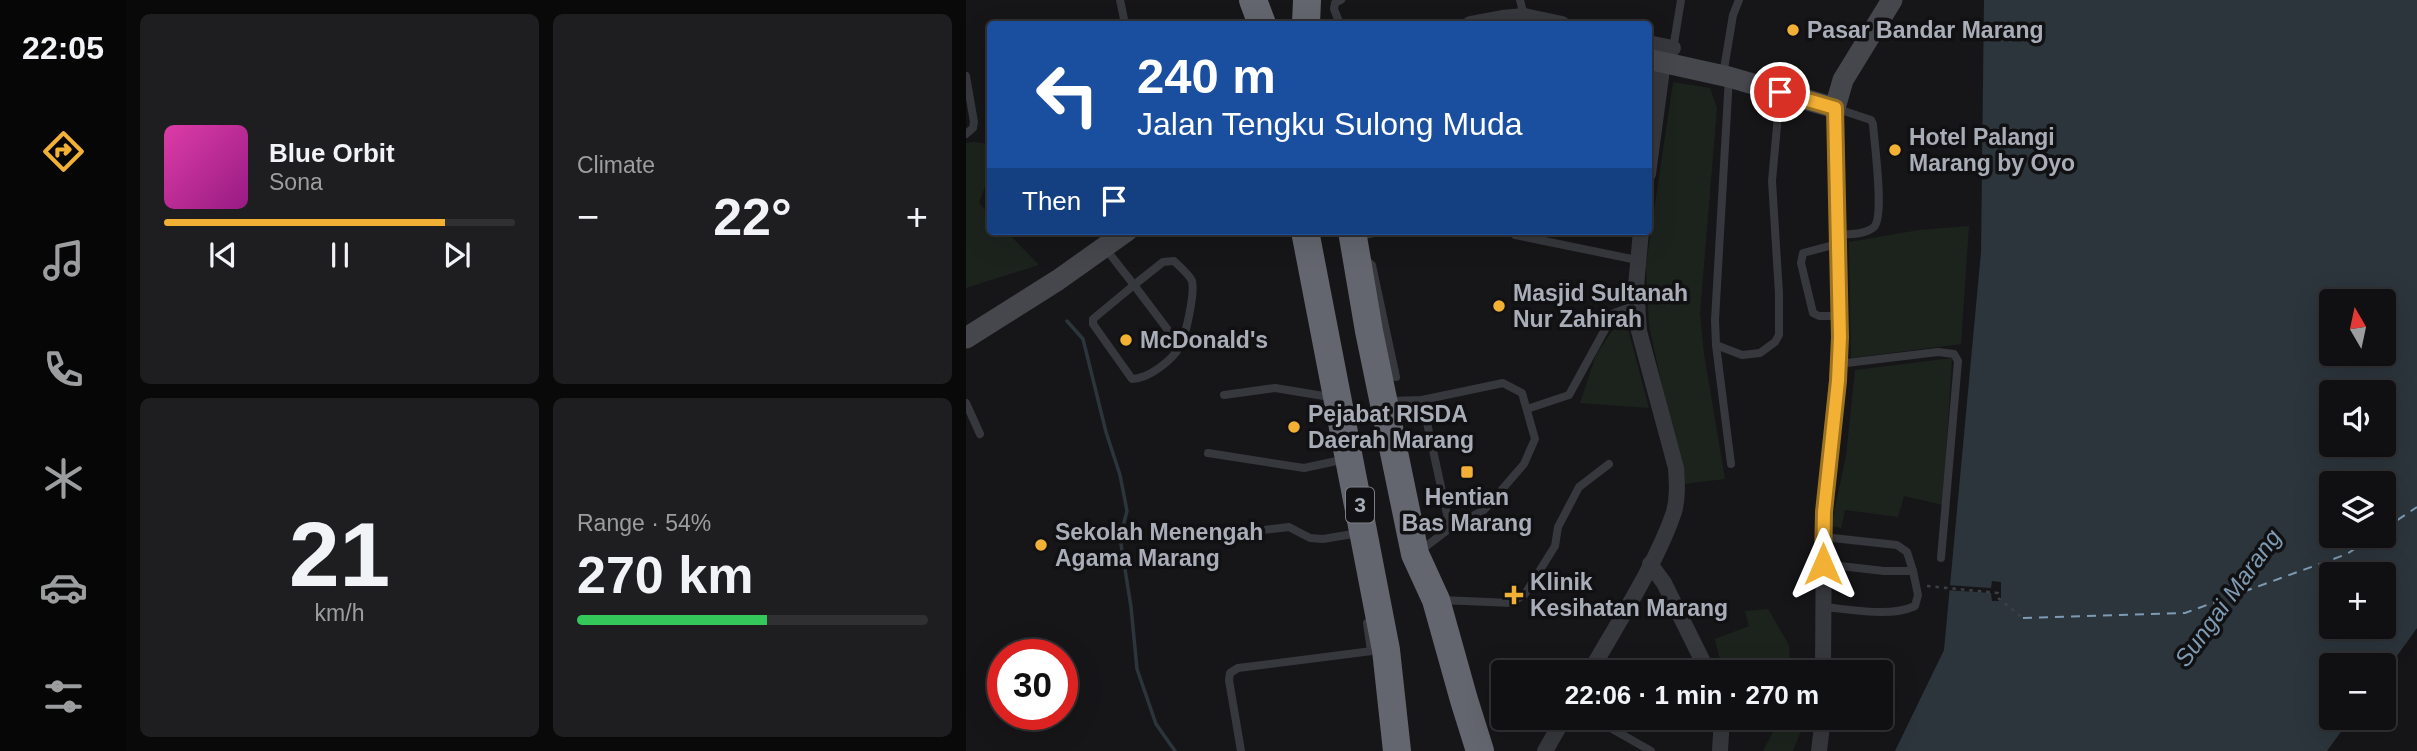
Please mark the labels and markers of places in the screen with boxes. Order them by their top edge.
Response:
place label: Pasar Bandar Marang [1807,17,2043,43]
marker: Pasar Bandar Marang [1785,22,1801,38]
pin [1750,62,1810,122]
place label: Hotel Palangi Marang by Oyo [1909,124,2075,176]
marker: Hotel Palangi Marang by Oyo [1887,142,1903,158]
place label: Masjid Sultanah Nur Zahirah [1513,280,1688,332]
marker: Masjid Sultanah Nur Zahirah [1491,298,1507,314]
place label: McDonald's [1140,327,1268,353]
marker: McDonald's [1118,332,1134,348]
place label: Pejabat RISDA Daerah Marang [1308,401,1474,453]
marker: Pejabat RISDA Daerah Marang [1286,419,1302,435]
marker: Hentian Bas Marang [1459,464,1475,480]
place label: Hentian Bas Marang [1402,484,1532,536]
place label: Sekolah Menengah Agama Marang [1055,519,1263,571]
marker: Sekolah Menengah Agama Marang [1033,537,1049,553]
place label: Klinik Kesihatan Marang [1530,569,1728,621]
marker: Klinik Kesihatan Marang [1504,585,1524,605]

